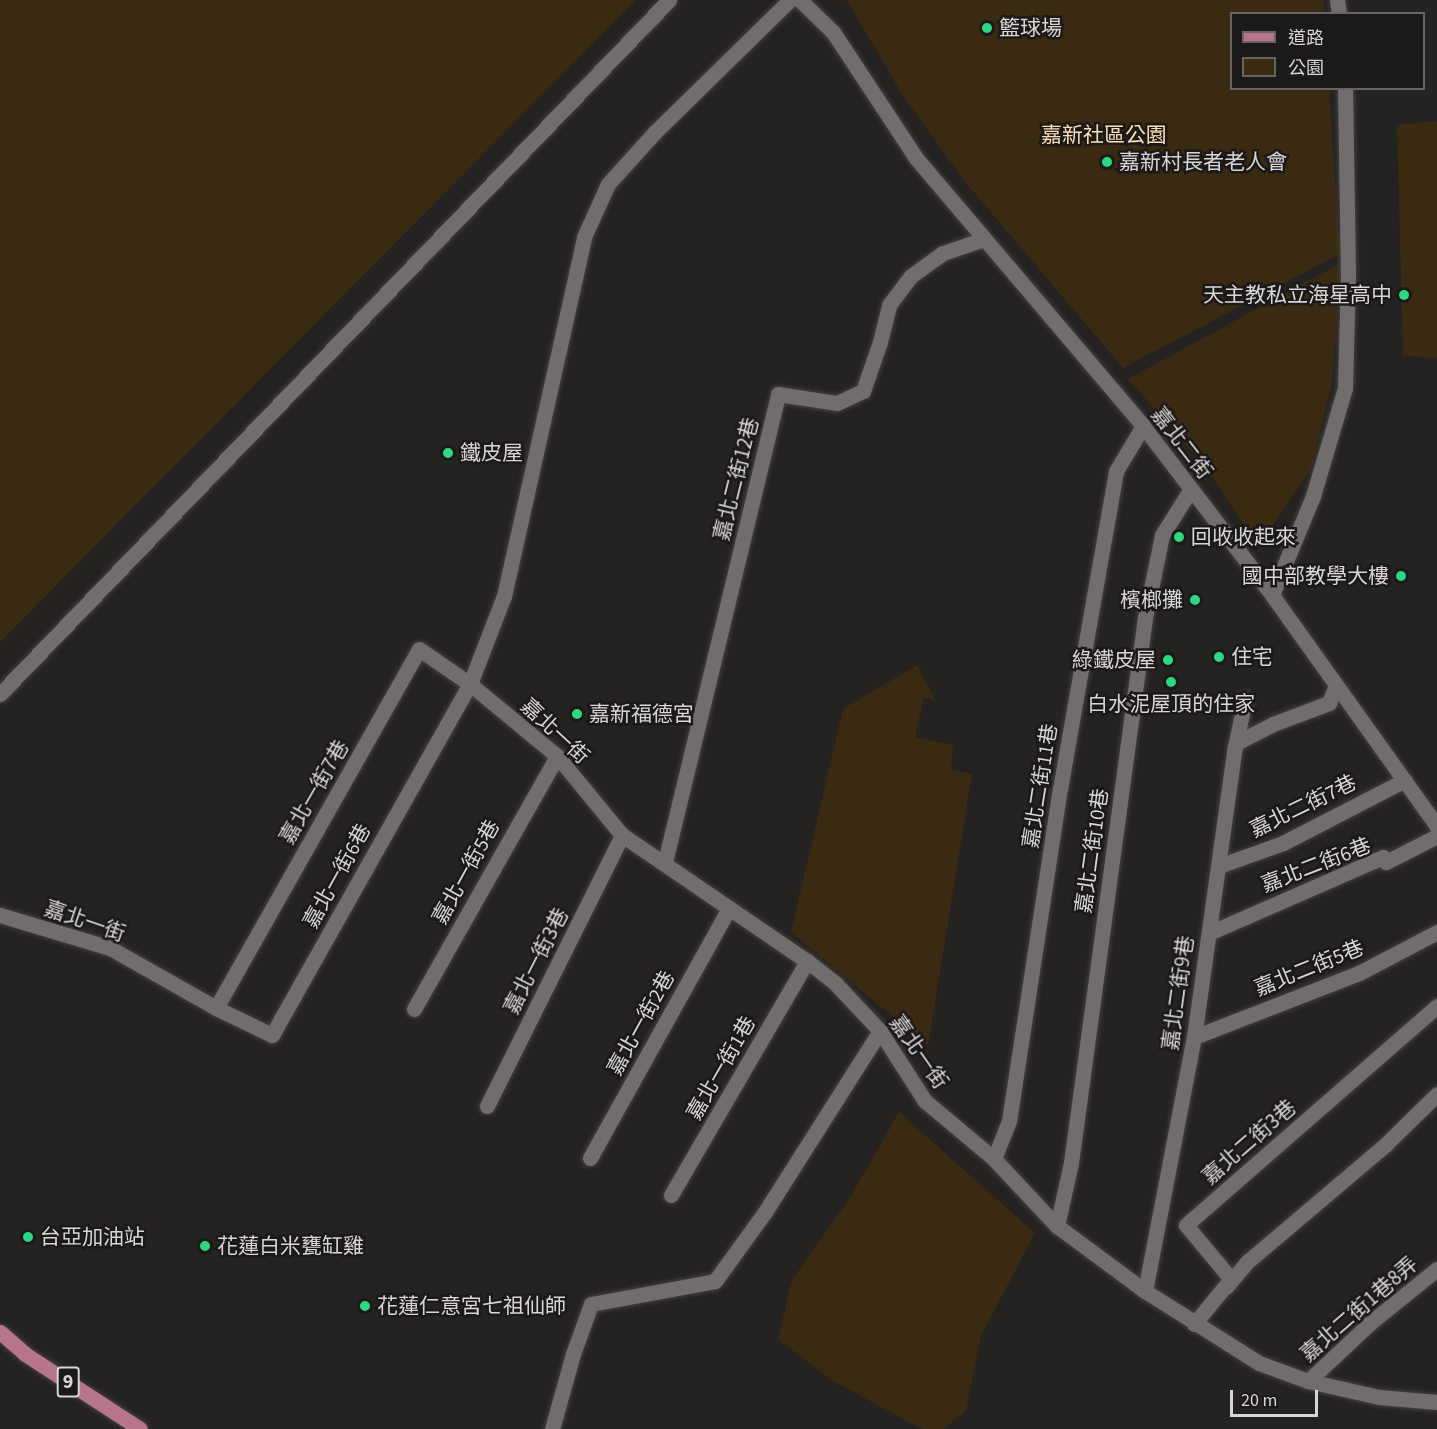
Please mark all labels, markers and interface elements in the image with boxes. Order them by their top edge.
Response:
legend [1230,12,1425,90]
place label: 籃球場 [999,15,1062,41]
marker: 籃球場 [980,21,994,35]
text: 道路 [1288,26,1324,51]
text: 公園 [1288,56,1324,81]
park label: 嘉新社區公園 [1041,122,1167,148]
place label: 嘉新村長者老人會 [1119,149,1287,175]
marker: 嘉新村長者老人會 [1100,155,1114,169]
place label: 天主教私立海星高中 [1203,282,1392,308]
marker: 天主教私立海星高中 [1397,288,1411,302]
street label: 嘉北二街 [1146,402,1218,484]
street label: 嘉北二街12巷 [709,415,763,543]
place label: 鐵皮屋 [460,440,523,466]
marker: 鐵皮屋 [441,446,455,460]
place label: 回收收起來 [1191,524,1296,550]
marker: 回收收起來 [1172,530,1186,544]
place label: 國中部教學大樓 [1242,563,1389,589]
marker: 國中部教學大樓 [1394,569,1408,583]
place label: 檳榔攤 [1120,587,1183,613]
marker: 檳榔攤 [1188,593,1202,607]
place label: 住宅 [1231,644,1273,670]
place label: 綠鐵皮屋 [1072,647,1156,673]
marker: 住宅 [1212,650,1226,664]
marker: 綠鐵皮屋 [1161,653,1175,667]
marker: 白水泥屋頂的住家 [1164,675,1178,689]
place label: 白水泥屋頂的住家 [1087,691,1255,717]
street label: 嘉北一街 [516,693,594,769]
place label: 嘉新福德宮 [589,701,694,727]
marker: 嘉新福德宮 [570,707,584,721]
street label: 嘉北二街11巷 [1018,722,1062,850]
street label: 嘉北一街7巷 [274,736,354,848]
street label: 嘉北二街7巷 [1246,769,1360,843]
street label: 嘉北二街10巷 [1071,787,1113,915]
street label: 嘉北一街5巷 [427,815,505,929]
street label: 嘉北一街6巷 [298,819,376,933]
street label: 嘉北二街6巷 [1258,833,1374,897]
street label: 嘉北一街 [41,895,129,947]
street label: 嘉北一街3巷 [499,904,573,1018]
street label: 嘉北二街9巷 [1157,934,1199,1052]
street label: 嘉北二街5巷 [1251,935,1367,1001]
street label: 嘉北一街2巷 [602,966,680,1080]
street label: 嘉北一街 [885,1010,953,1094]
street label: 嘉北一街1巷 [681,1012,761,1124]
street label: 嘉北二街3巷 [1197,1095,1301,1189]
place label: 台亞加油站 [40,1224,145,1250]
marker: 台亞加油站 [21,1230,35,1244]
place label: 花蓮白米甕缸雞 [217,1233,364,1259]
marker: 花蓮白米甕缸雞 [198,1239,212,1253]
street label: 嘉北二街1巷8弄 [1295,1251,1423,1367]
place label: 花蓮仁意宮七祖仙師 [377,1293,566,1319]
marker: 花蓮仁意宮七祖仙師 [358,1299,372,1313]
road number: 9 [56,1365,80,1399]
scale bar [1233,1378,1322,1416]
text: 20 m [1241,1388,1277,1413]

